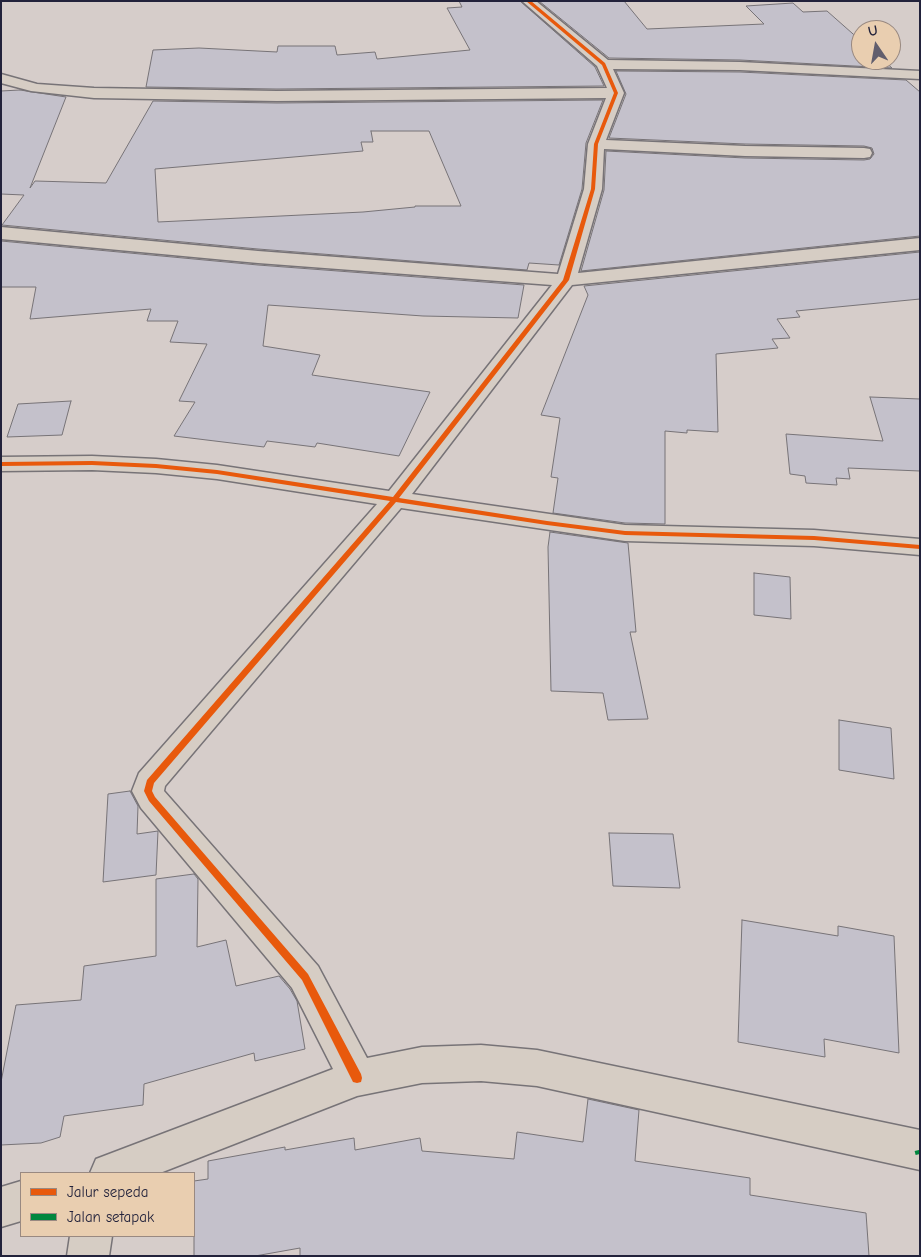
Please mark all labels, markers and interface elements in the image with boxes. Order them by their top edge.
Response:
north arrow [851,20,901,70]
text: U [867,22,879,40]
legend [20,1172,195,1237]
text: Jalur sepeda [67,1183,148,1201]
text: Jalan setapak [67,1208,154,1226]

